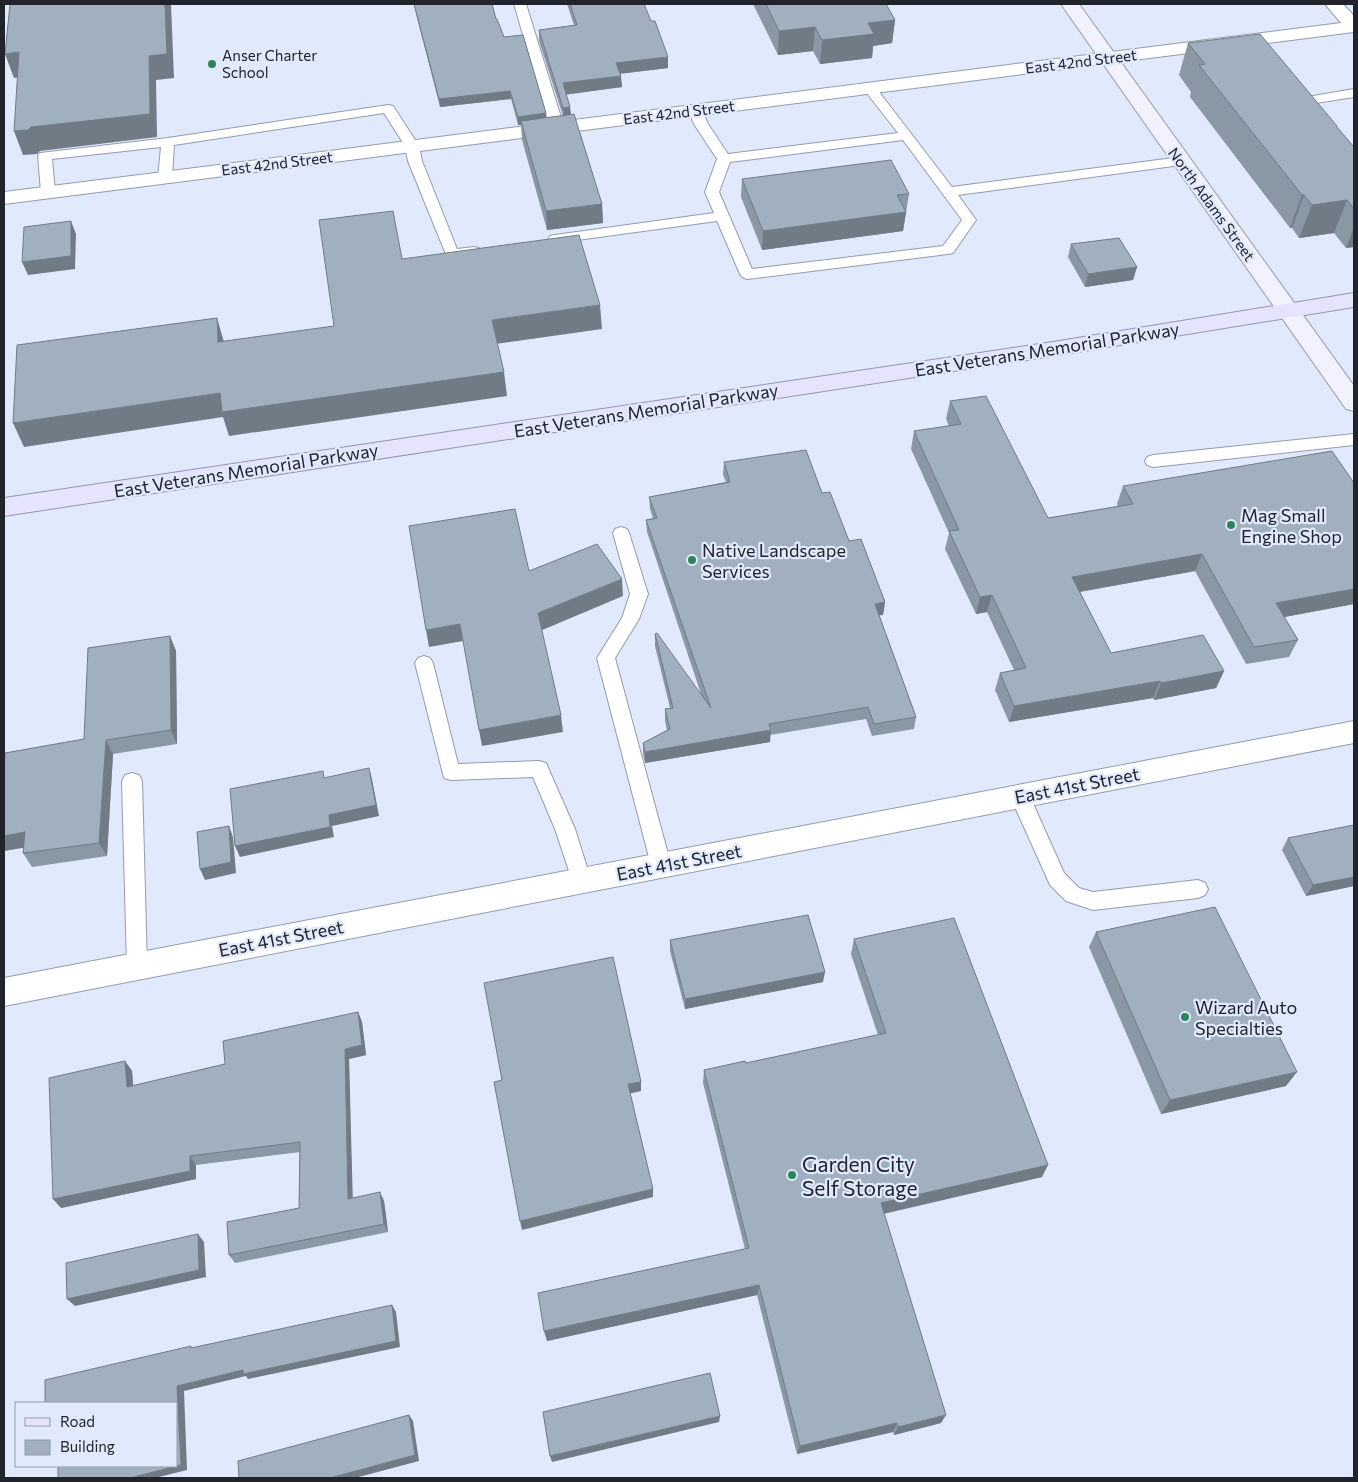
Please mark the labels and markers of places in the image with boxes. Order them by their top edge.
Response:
place label: Anser Charter School [222,46,317,81]
marker: Anser Charter School [206,58,218,70]
place label: Mag Small Engine Shop [1241,504,1342,547]
marker: Mag Small Engine Shop [1225,519,1237,531]
place label: Native Landscape Services [702,539,846,582]
marker: Native Landscape Services [686,554,698,566]
place label: Wizard Auto Specialties [1195,996,1297,1039]
marker: Wizard Auto Specialties [1179,1011,1191,1023]
place label: Garden City Self Storage [802,1151,918,1200]
marker: Garden City Self Storage [786,1169,798,1181]

